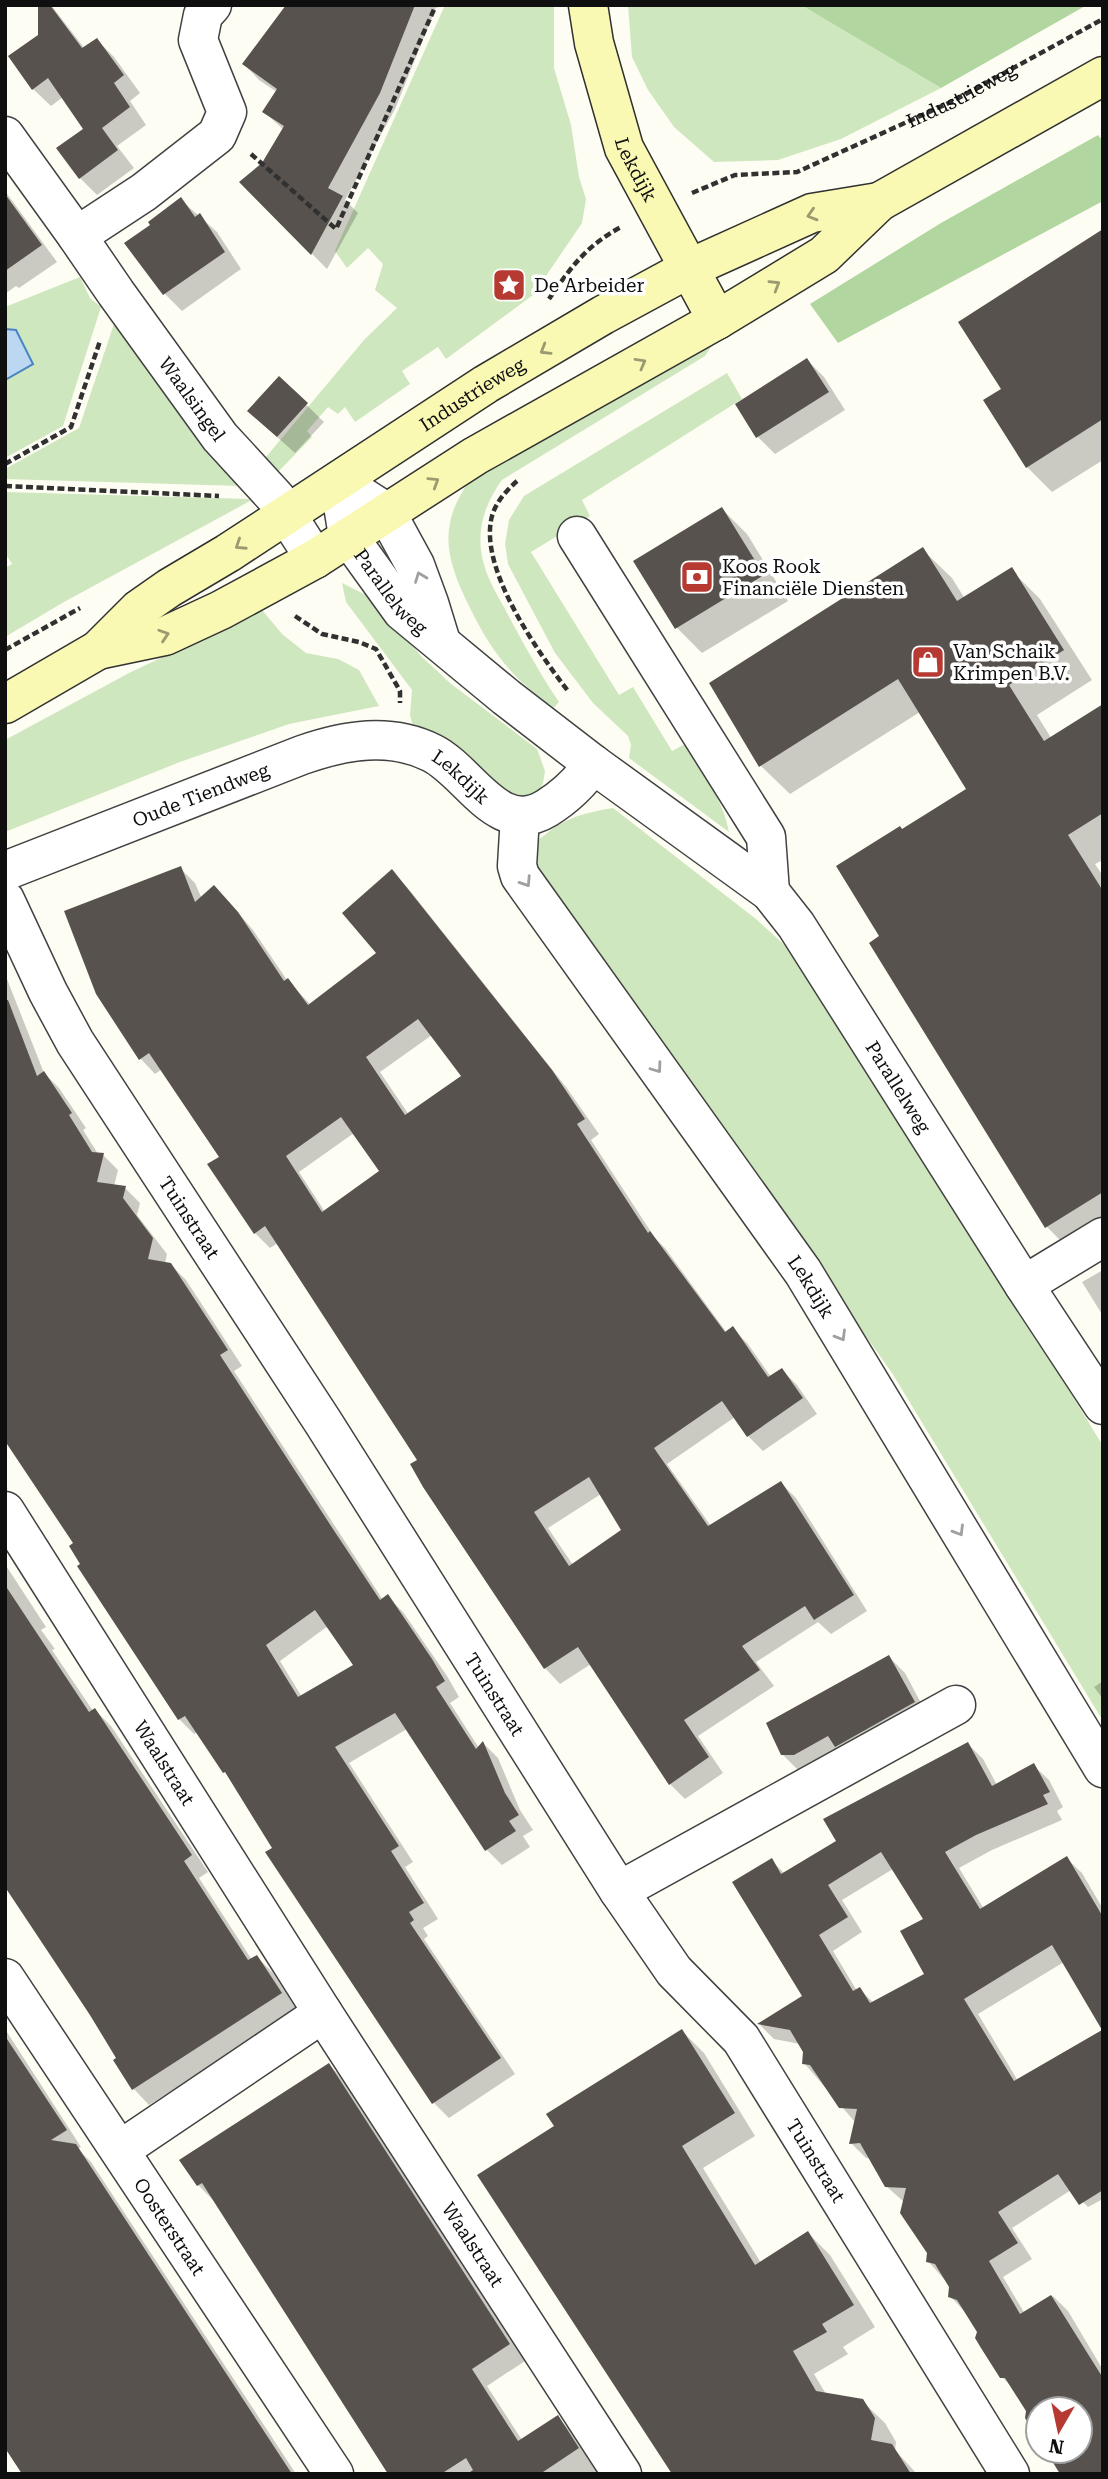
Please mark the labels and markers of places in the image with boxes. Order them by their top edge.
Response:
place icon: De Arbeider [490,266,528,304]
place label: De Arbeider [534,274,644,297]
place label: Koos Rook Financiële Diensten [722,555,904,600]
bank icon: Koos Rook Financiële Diensten [678,558,716,596]
place label: Van Schaik Krimpen B.V. [953,640,1070,685]
shop icon: Van Schaik Krimpen B.V. [909,643,947,681]

